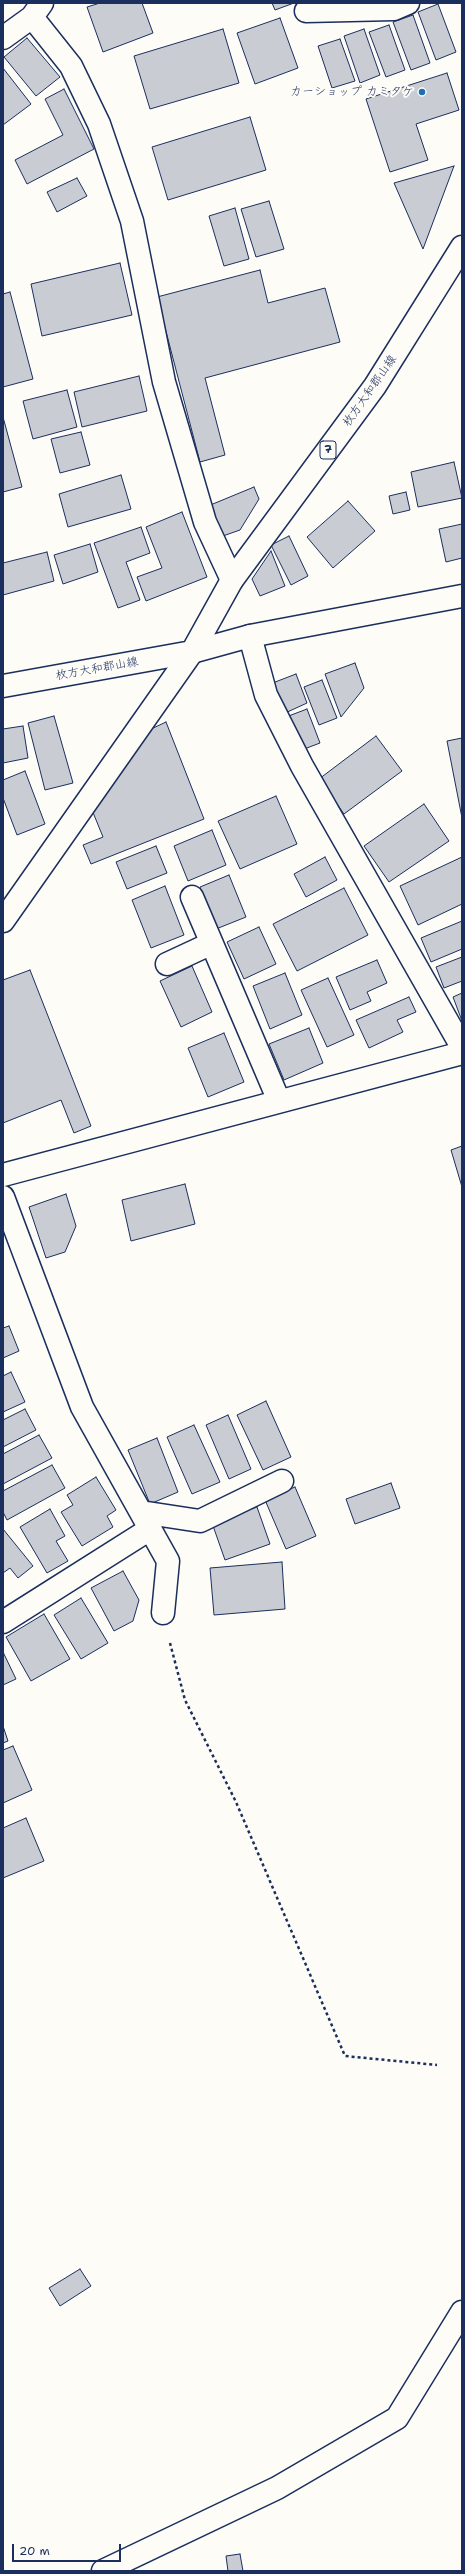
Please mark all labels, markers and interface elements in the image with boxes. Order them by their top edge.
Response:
place label: カーショップ カミタケ [290,85,414,99]
marker: カーショップ カミタケ [417,87,427,97]
street label: 枚方大和郡山線 [340,352,400,430]
road number: 7 [320,441,336,459]
street label: 枚方大和郡山線 [54,655,140,683]
scale bar [14,2536,123,2562]
text: 20 m [19,2543,50,2559]

